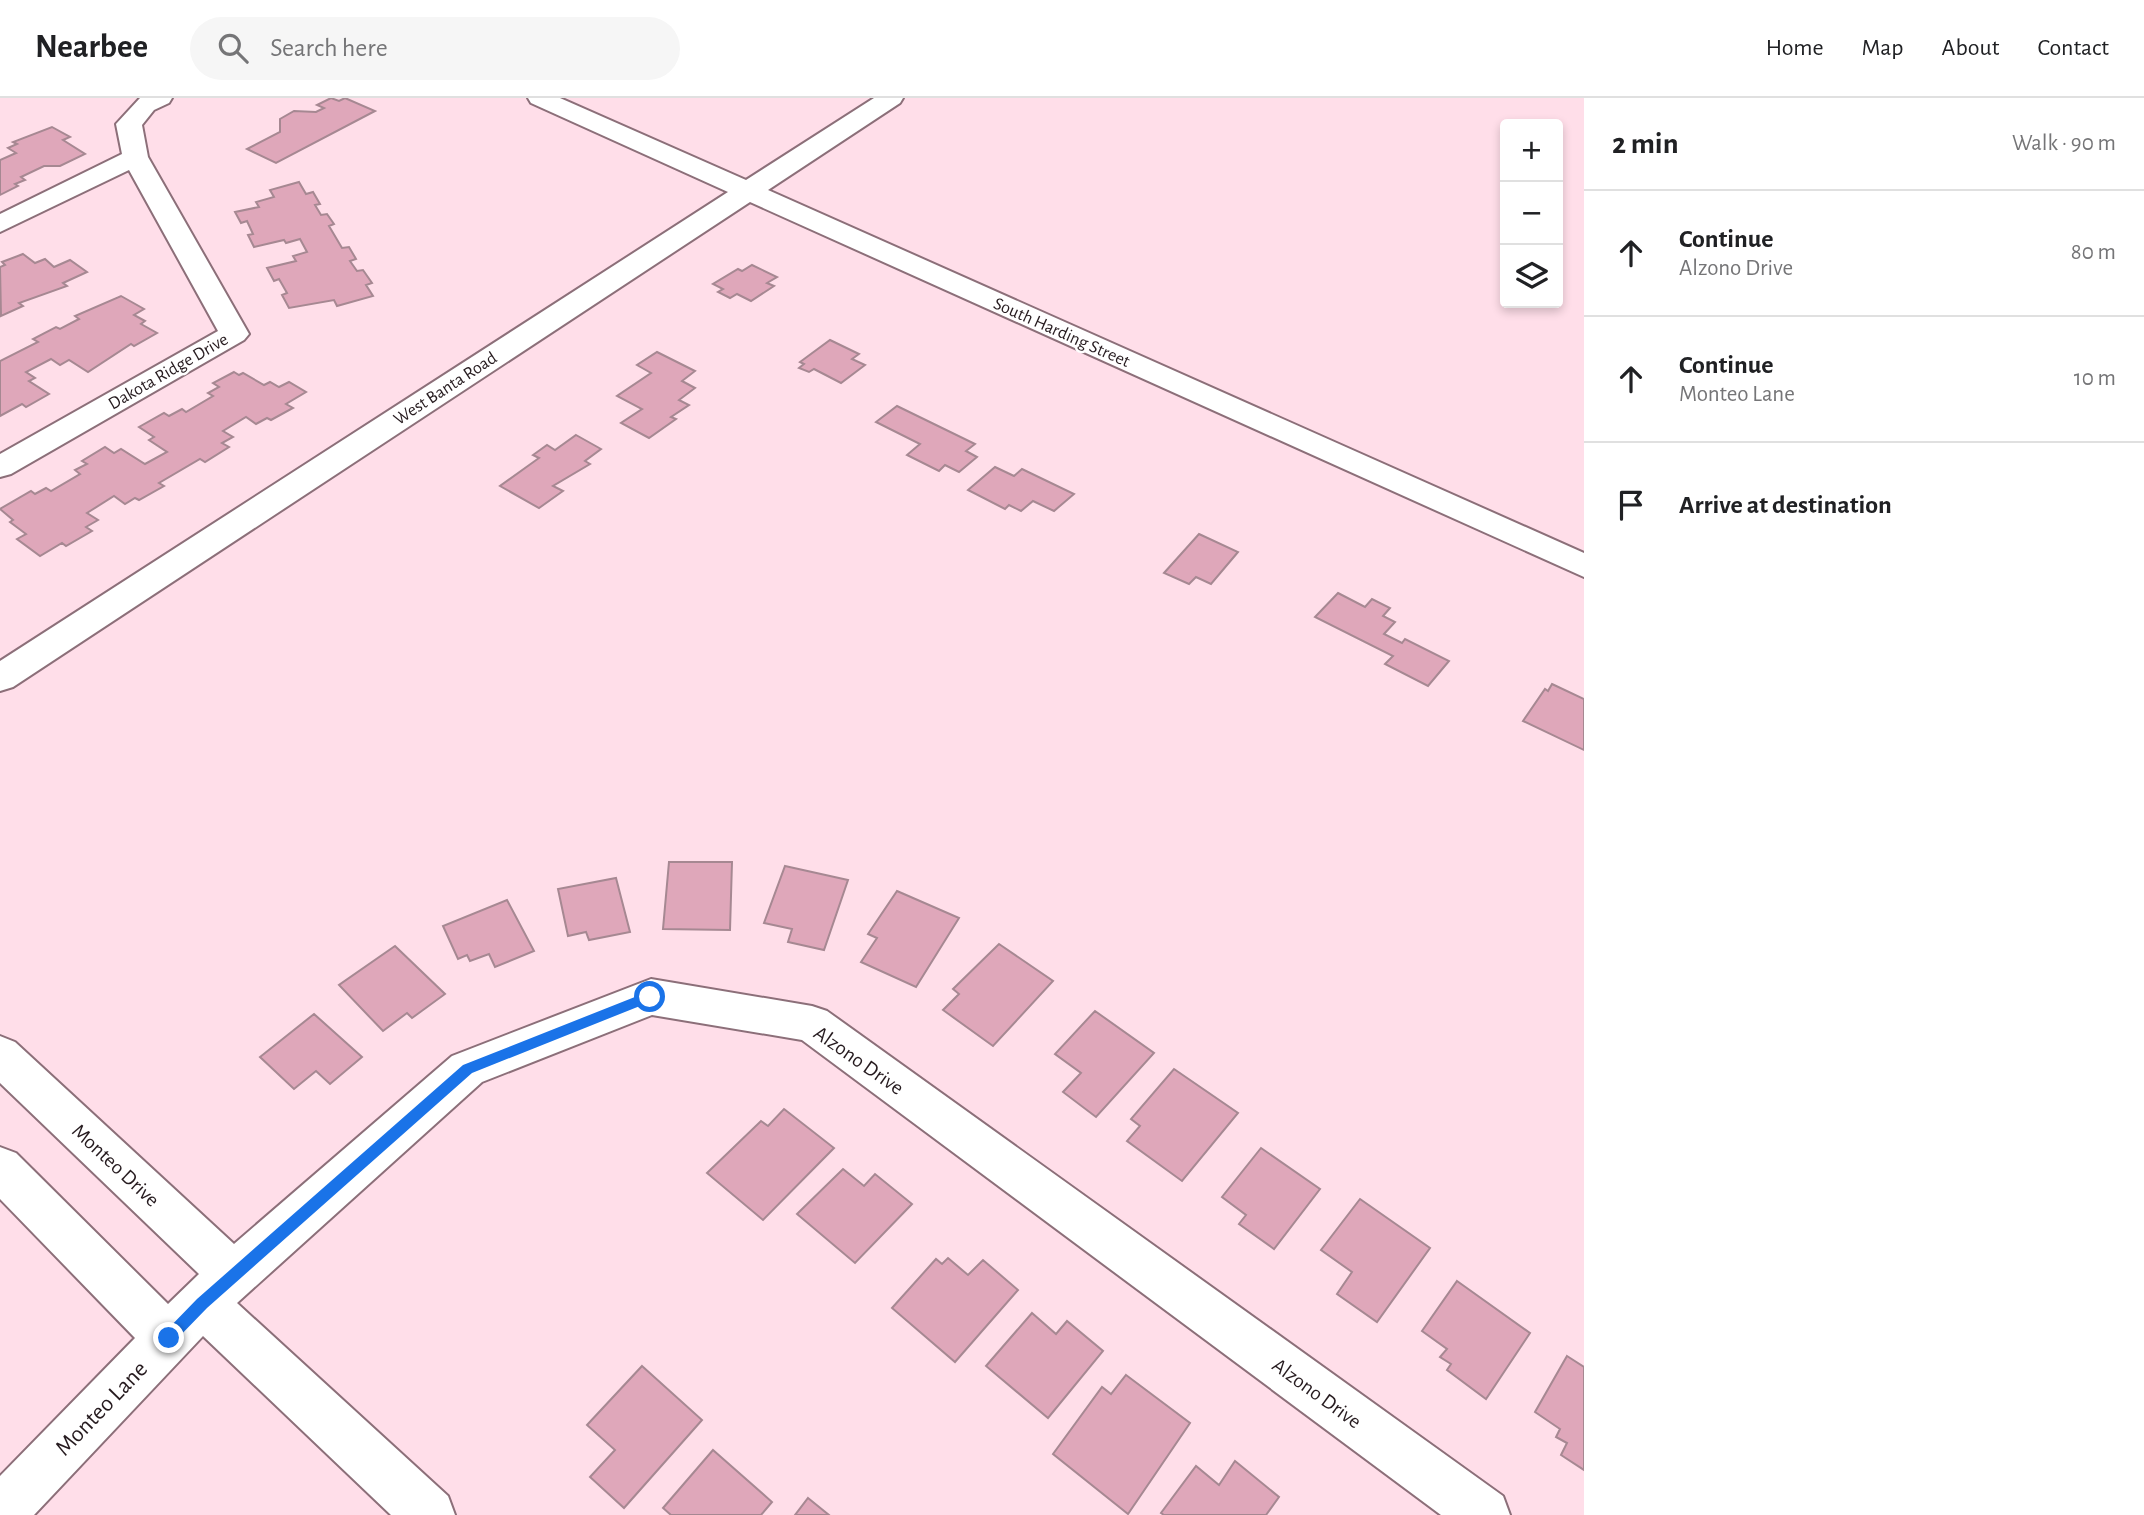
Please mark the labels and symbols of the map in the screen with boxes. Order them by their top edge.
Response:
street label: South Harding Street [991,295,1133,371]
street label: Dakota Ridge Drive [106,330,231,413]
street label: West Banta Road [391,349,500,429]
route start [634,981,665,1012]
street label: Alzono Drive [810,1022,907,1099]
street label: Monteo Drive [68,1120,163,1211]
route end [153,1322,184,1353]
street label: Alzono Drive [1268,1354,1365,1432]
street label: Monteo Lane [51,1357,152,1460]

